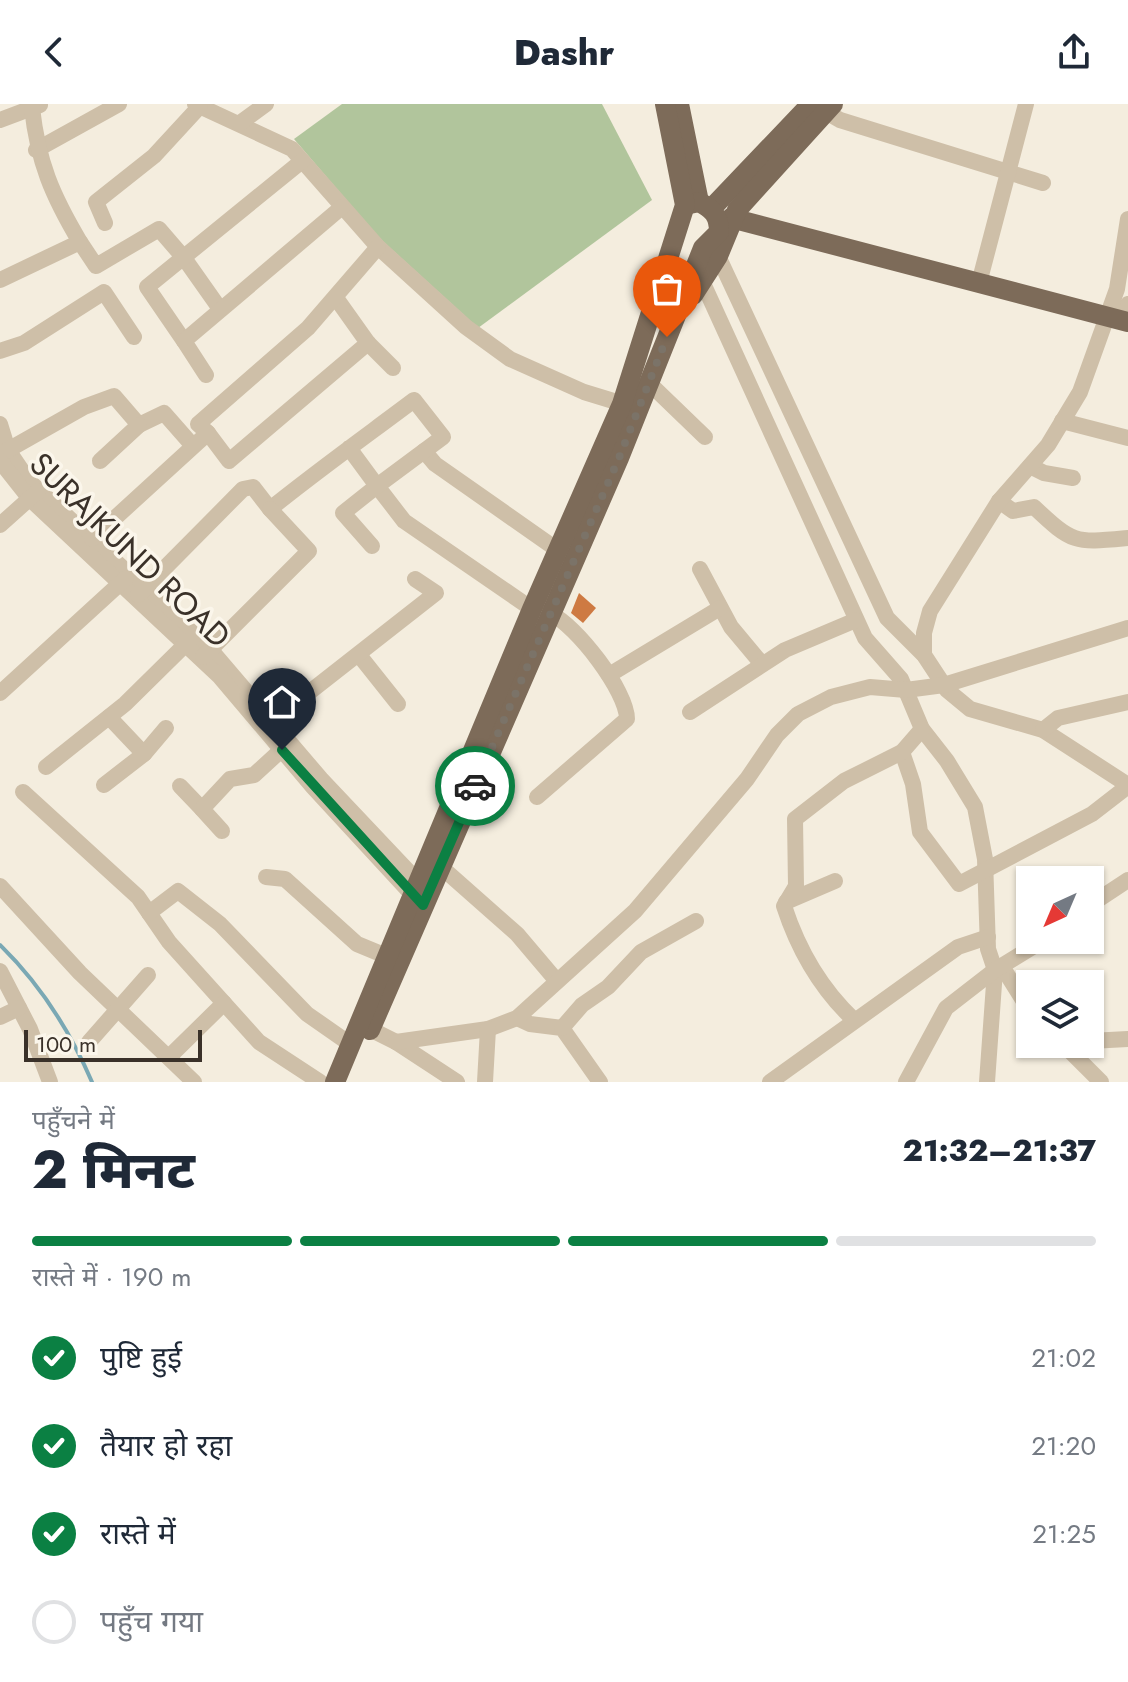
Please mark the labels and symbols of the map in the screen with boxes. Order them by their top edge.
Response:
pin [633,255,701,337]
street label: SURAJKUND ROAD [19,442,241,658]
pin [248,668,316,750]
courier [435,746,515,826]
north arrow [1016,866,1104,954]
scale bar [24,1026,202,1062]

